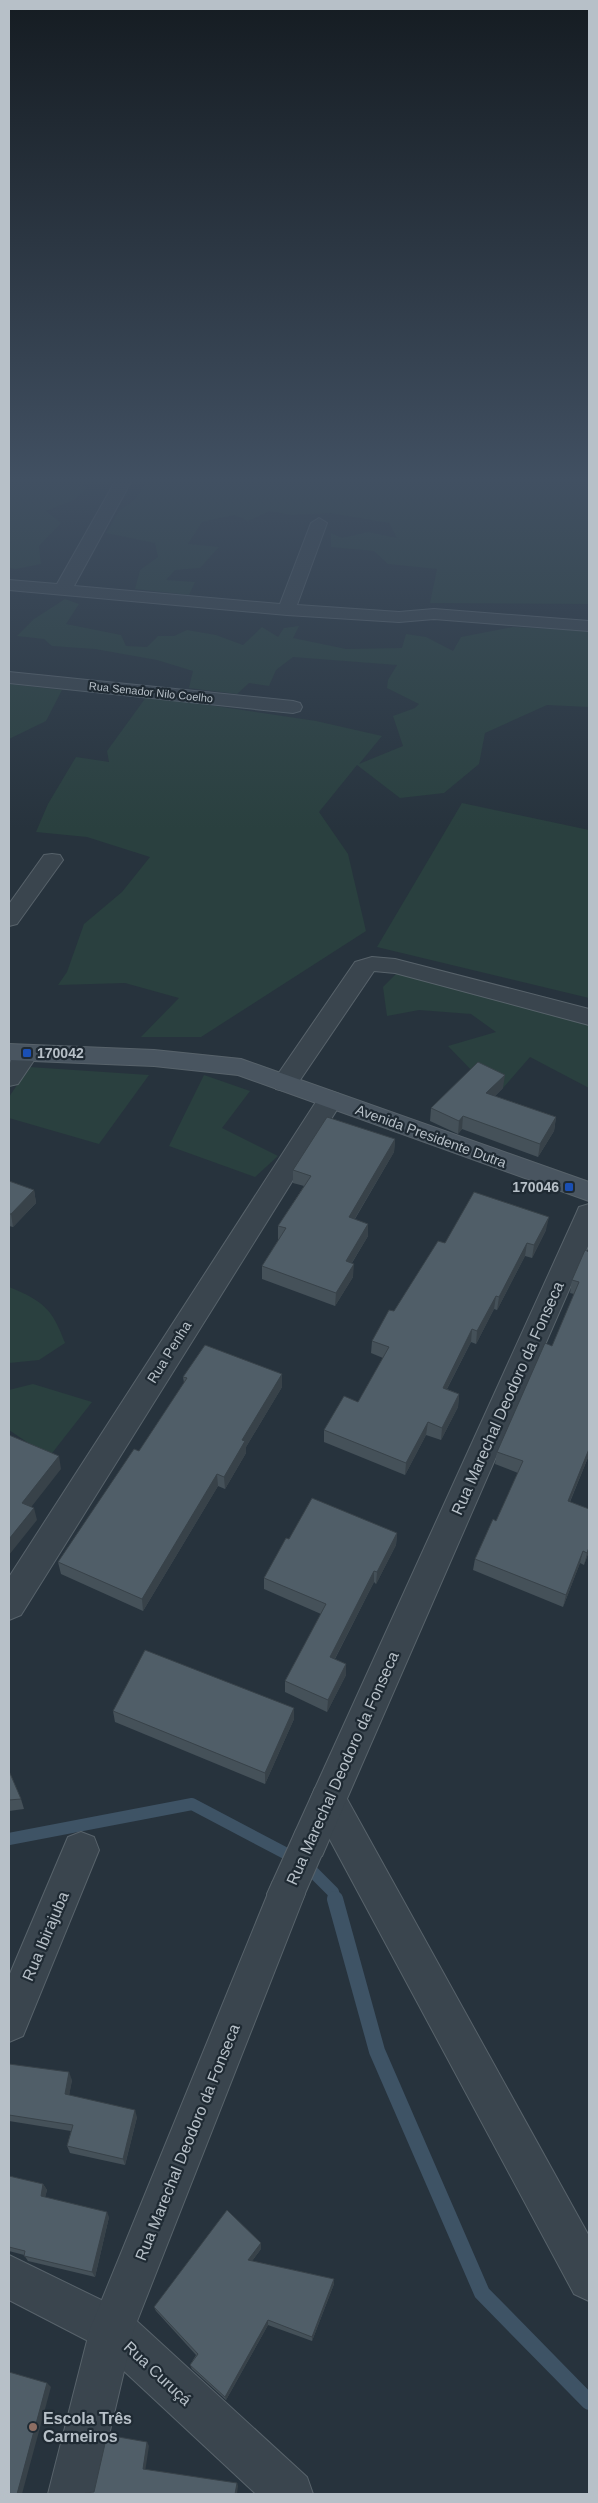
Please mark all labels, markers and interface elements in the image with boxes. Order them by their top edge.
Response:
street label: Rua Senador Nilo Coelho [88,680,214,704]
place label: 170042 [37,1045,84,1061]
marker: 170042 [21,1047,33,1059]
street label: Avenida Presidente Dutra [353,1101,509,1171]
place label: 170046 [512,1179,559,1195]
marker: 170046 [563,1181,575,1193]
street label: Rua Marechal Deodoro da Fonseca [448,1279,567,1517]
street label: Rua Penha [144,1318,194,1386]
street label: Rua Marechal Deodoro da Fonseca [283,1649,402,1887]
street label: Rua Ibirajuba [19,1889,72,1983]
street label: Rua Marechal Deodoro da Fonseca [132,2021,243,2263]
street label: Rua Curuçá [121,2338,195,2409]
place label: Escola Três Carneiros [43,2410,132,2445]
marker: Escola Três Carneiros [27,2421,39,2433]

